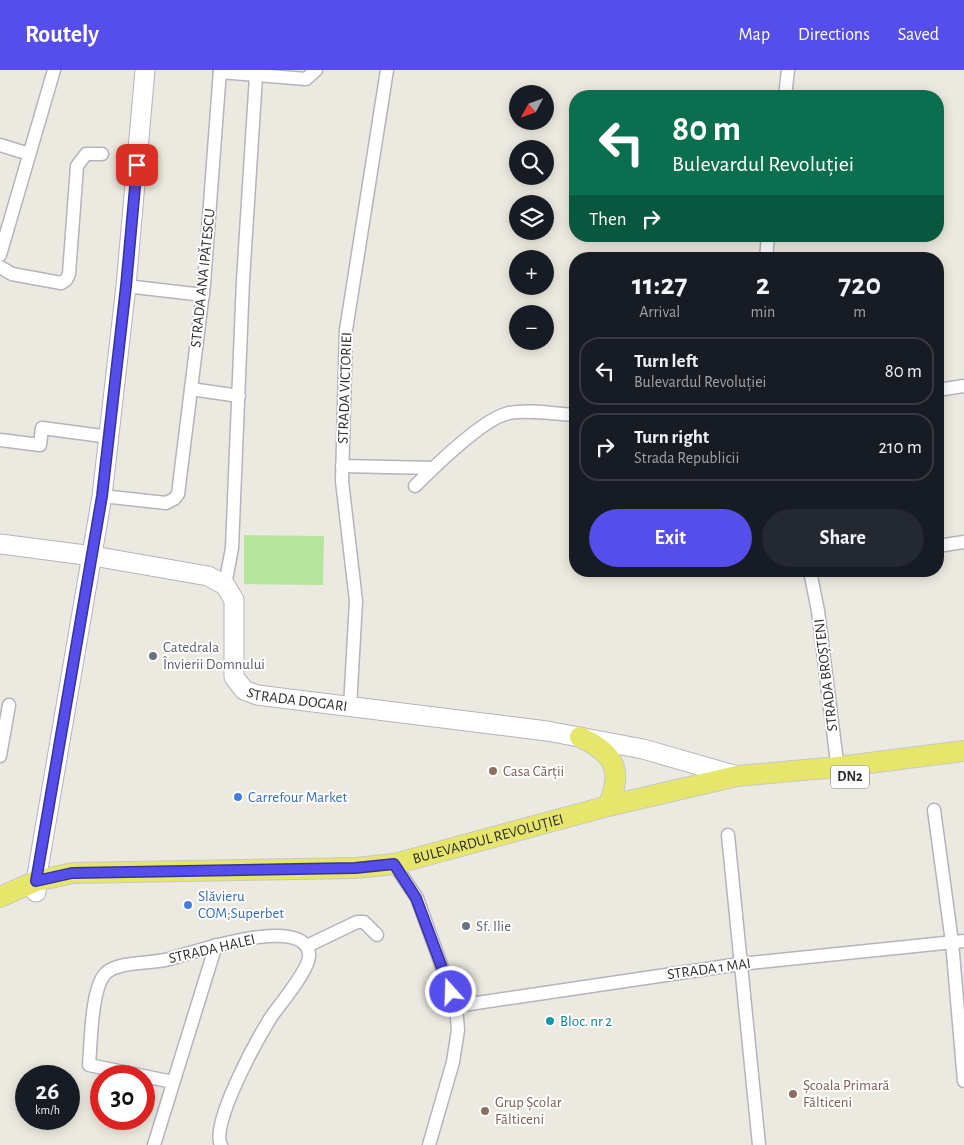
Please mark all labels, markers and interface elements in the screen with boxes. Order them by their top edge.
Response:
text: Routely [25,23,99,47]
text: Map [739,26,770,44]
text: Directions [798,26,870,44]
text: Saved [898,26,939,44]
north arrow [509,85,554,130]
map controls [509,85,554,350]
icon: left [589,110,654,175]
text: 80 m [672,112,741,147]
button: search [509,140,554,185]
pin [116,144,158,186]
icon: arrive [123,151,151,179]
text: Bulevardul Revoluției [672,153,854,175]
button: layers [509,195,554,240]
icon: right [637,205,665,233]
street label: STRADA ANA IPĂTESCU [187,208,218,348]
text: Then [589,210,627,229]
button: + [509,250,554,295]
text: 11:27 [632,270,688,300]
text: 2 [756,270,770,300]
text: 720 [838,270,881,300]
text: Arrival [639,304,680,320]
text: min [750,304,775,320]
text: m [853,304,866,320]
button: − [509,305,554,350]
street label: STRADA VICTORIEI [336,332,354,444]
text: Turn left [634,352,698,371]
icon: left [591,357,619,385]
text: 80 m [885,362,922,381]
text: Bulevardul Revoluției [634,374,766,390]
text: Turn right [634,428,709,447]
icon: right [591,433,619,461]
text: 210 m [878,438,922,457]
text: Strada Republicii [634,450,739,466]
button: Exit [589,509,752,567]
button: Share [762,509,924,567]
street label: STRADA BROȘTENI [812,618,841,732]
place label: Catedrala Învierii Domnului [163,640,265,672]
marker: Catedrala Învierii Domnului [147,650,159,662]
street label: STRADA DOGARI [245,684,348,714]
place label: Casa Cărții [503,764,564,780]
marker: Casa Cărții [487,765,499,777]
road number: DN2 [831,766,869,789]
place label: Carrefour Market [248,790,347,805]
marker: Carrefour Market [232,791,244,803]
street label: BULEVARDUL REVOLUȚIEI [411,811,565,866]
place label: Slăvieru COM;Superbet [198,889,284,921]
marker: Slăvieru COM;Superbet [182,899,194,911]
place label: Sf. Ilie [476,919,511,934]
marker: Sf. Ilie [460,920,472,932]
street label: STRADA HALEI [167,932,257,966]
street label: STRADA 1 MAI [666,956,752,982]
position arrow [424,965,476,1017]
place label: Bloc. nr 2 [560,1014,612,1029]
marker: Bloc. nr 2 [544,1015,556,1027]
speed limit sign: 30 [90,1065,155,1130]
place label: Școala Primară Fălticeni [803,1078,890,1110]
text: 26 [36,1079,59,1104]
marker: Școala Primară Fălticeni [787,1088,799,1100]
place label: Grup Școlar Fălticeni [495,1095,562,1127]
text: km/h [35,1104,60,1116]
marker: Grup Școlar Fălticeni [479,1105,491,1117]

